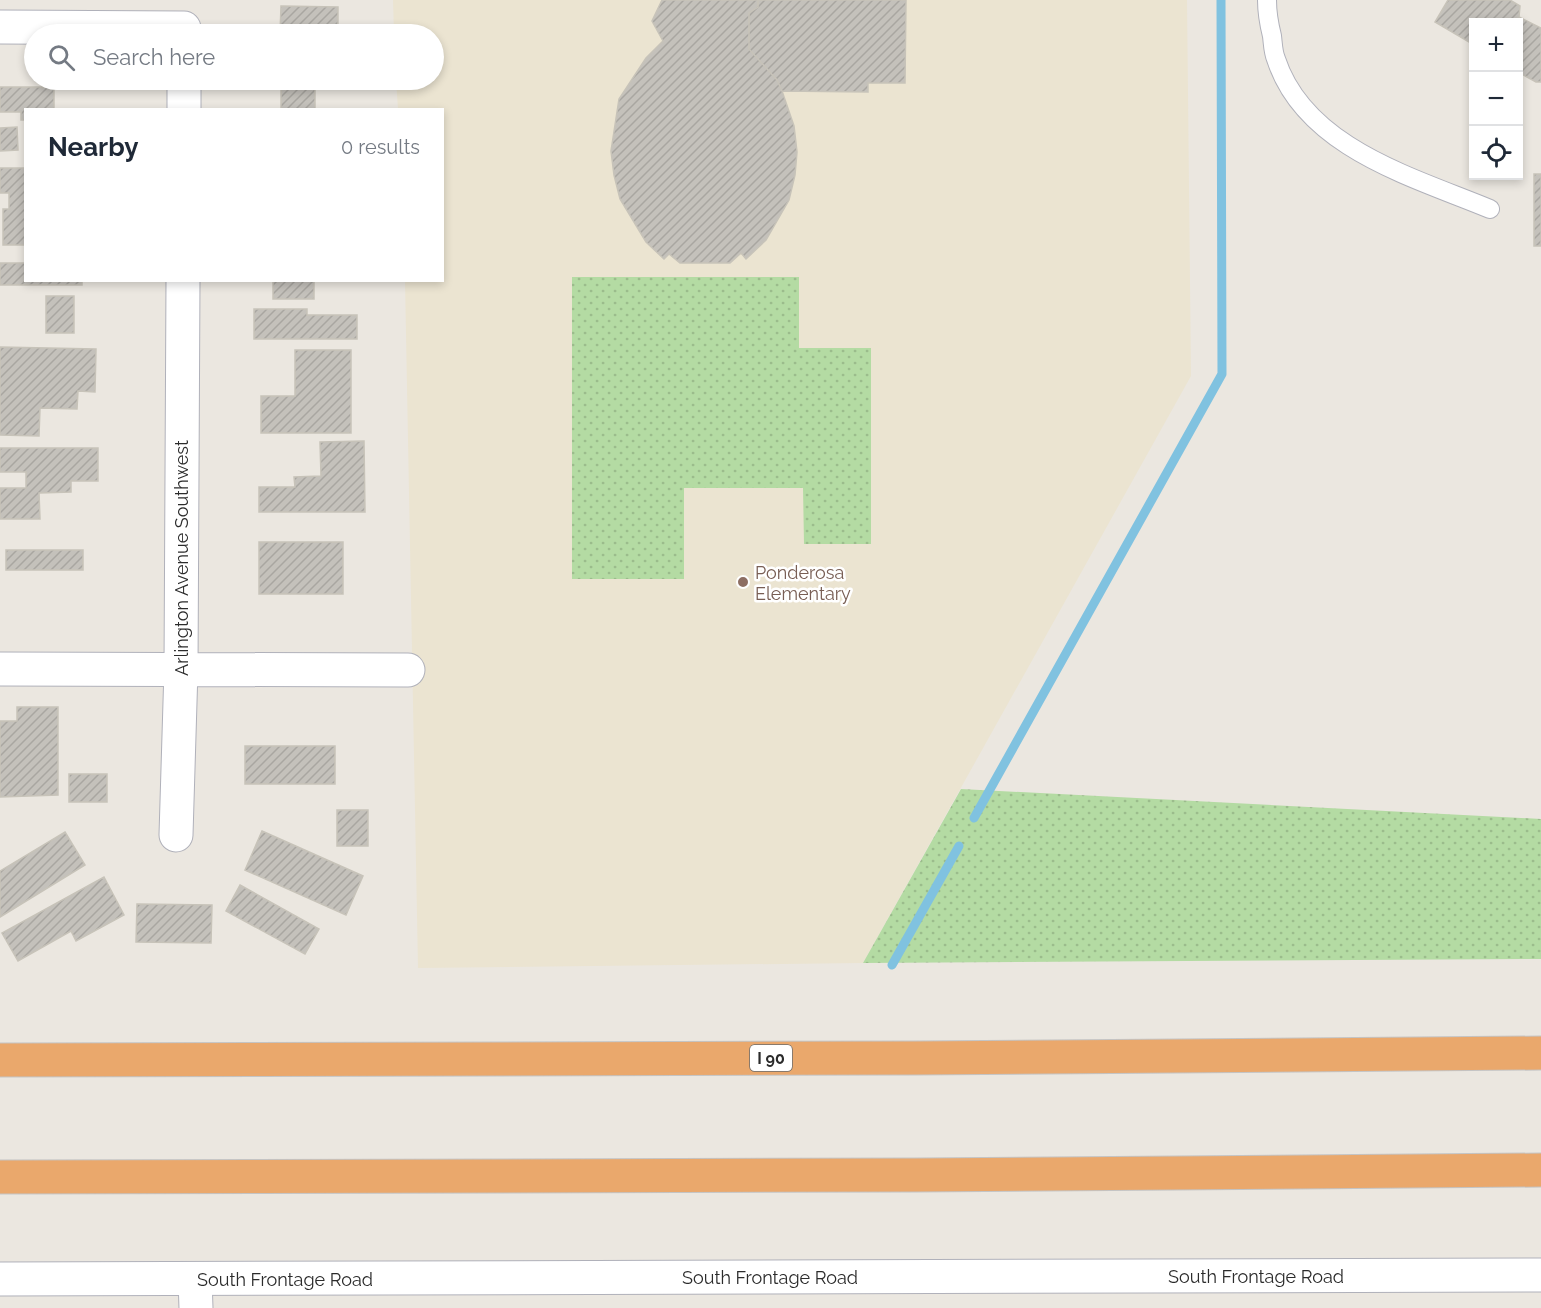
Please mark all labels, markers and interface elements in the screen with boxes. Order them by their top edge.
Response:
map controls [1469,18,1523,180]
button: + [1469,18,1523,72]
search box [24,24,444,90]
icon: search [45,41,78,74]
text: Search here [93,44,215,70]
button: − [1469,72,1523,126]
button: locate [1469,126,1523,180]
text: Nearby [48,132,138,162]
text: 0 results [341,135,420,159]
street label: Arlington Avenue Southwest [171,440,192,676]
place label: Ponderosa Elementary [755,562,851,604]
marker: Ponderosa Elementary [736,575,750,589]
road number: I 90 [750,1045,792,1071]
street label: South Frontage Road [1168,1266,1344,1287]
street label: South Frontage Road [682,1267,858,1288]
street label: South Frontage Road [197,1269,373,1290]

